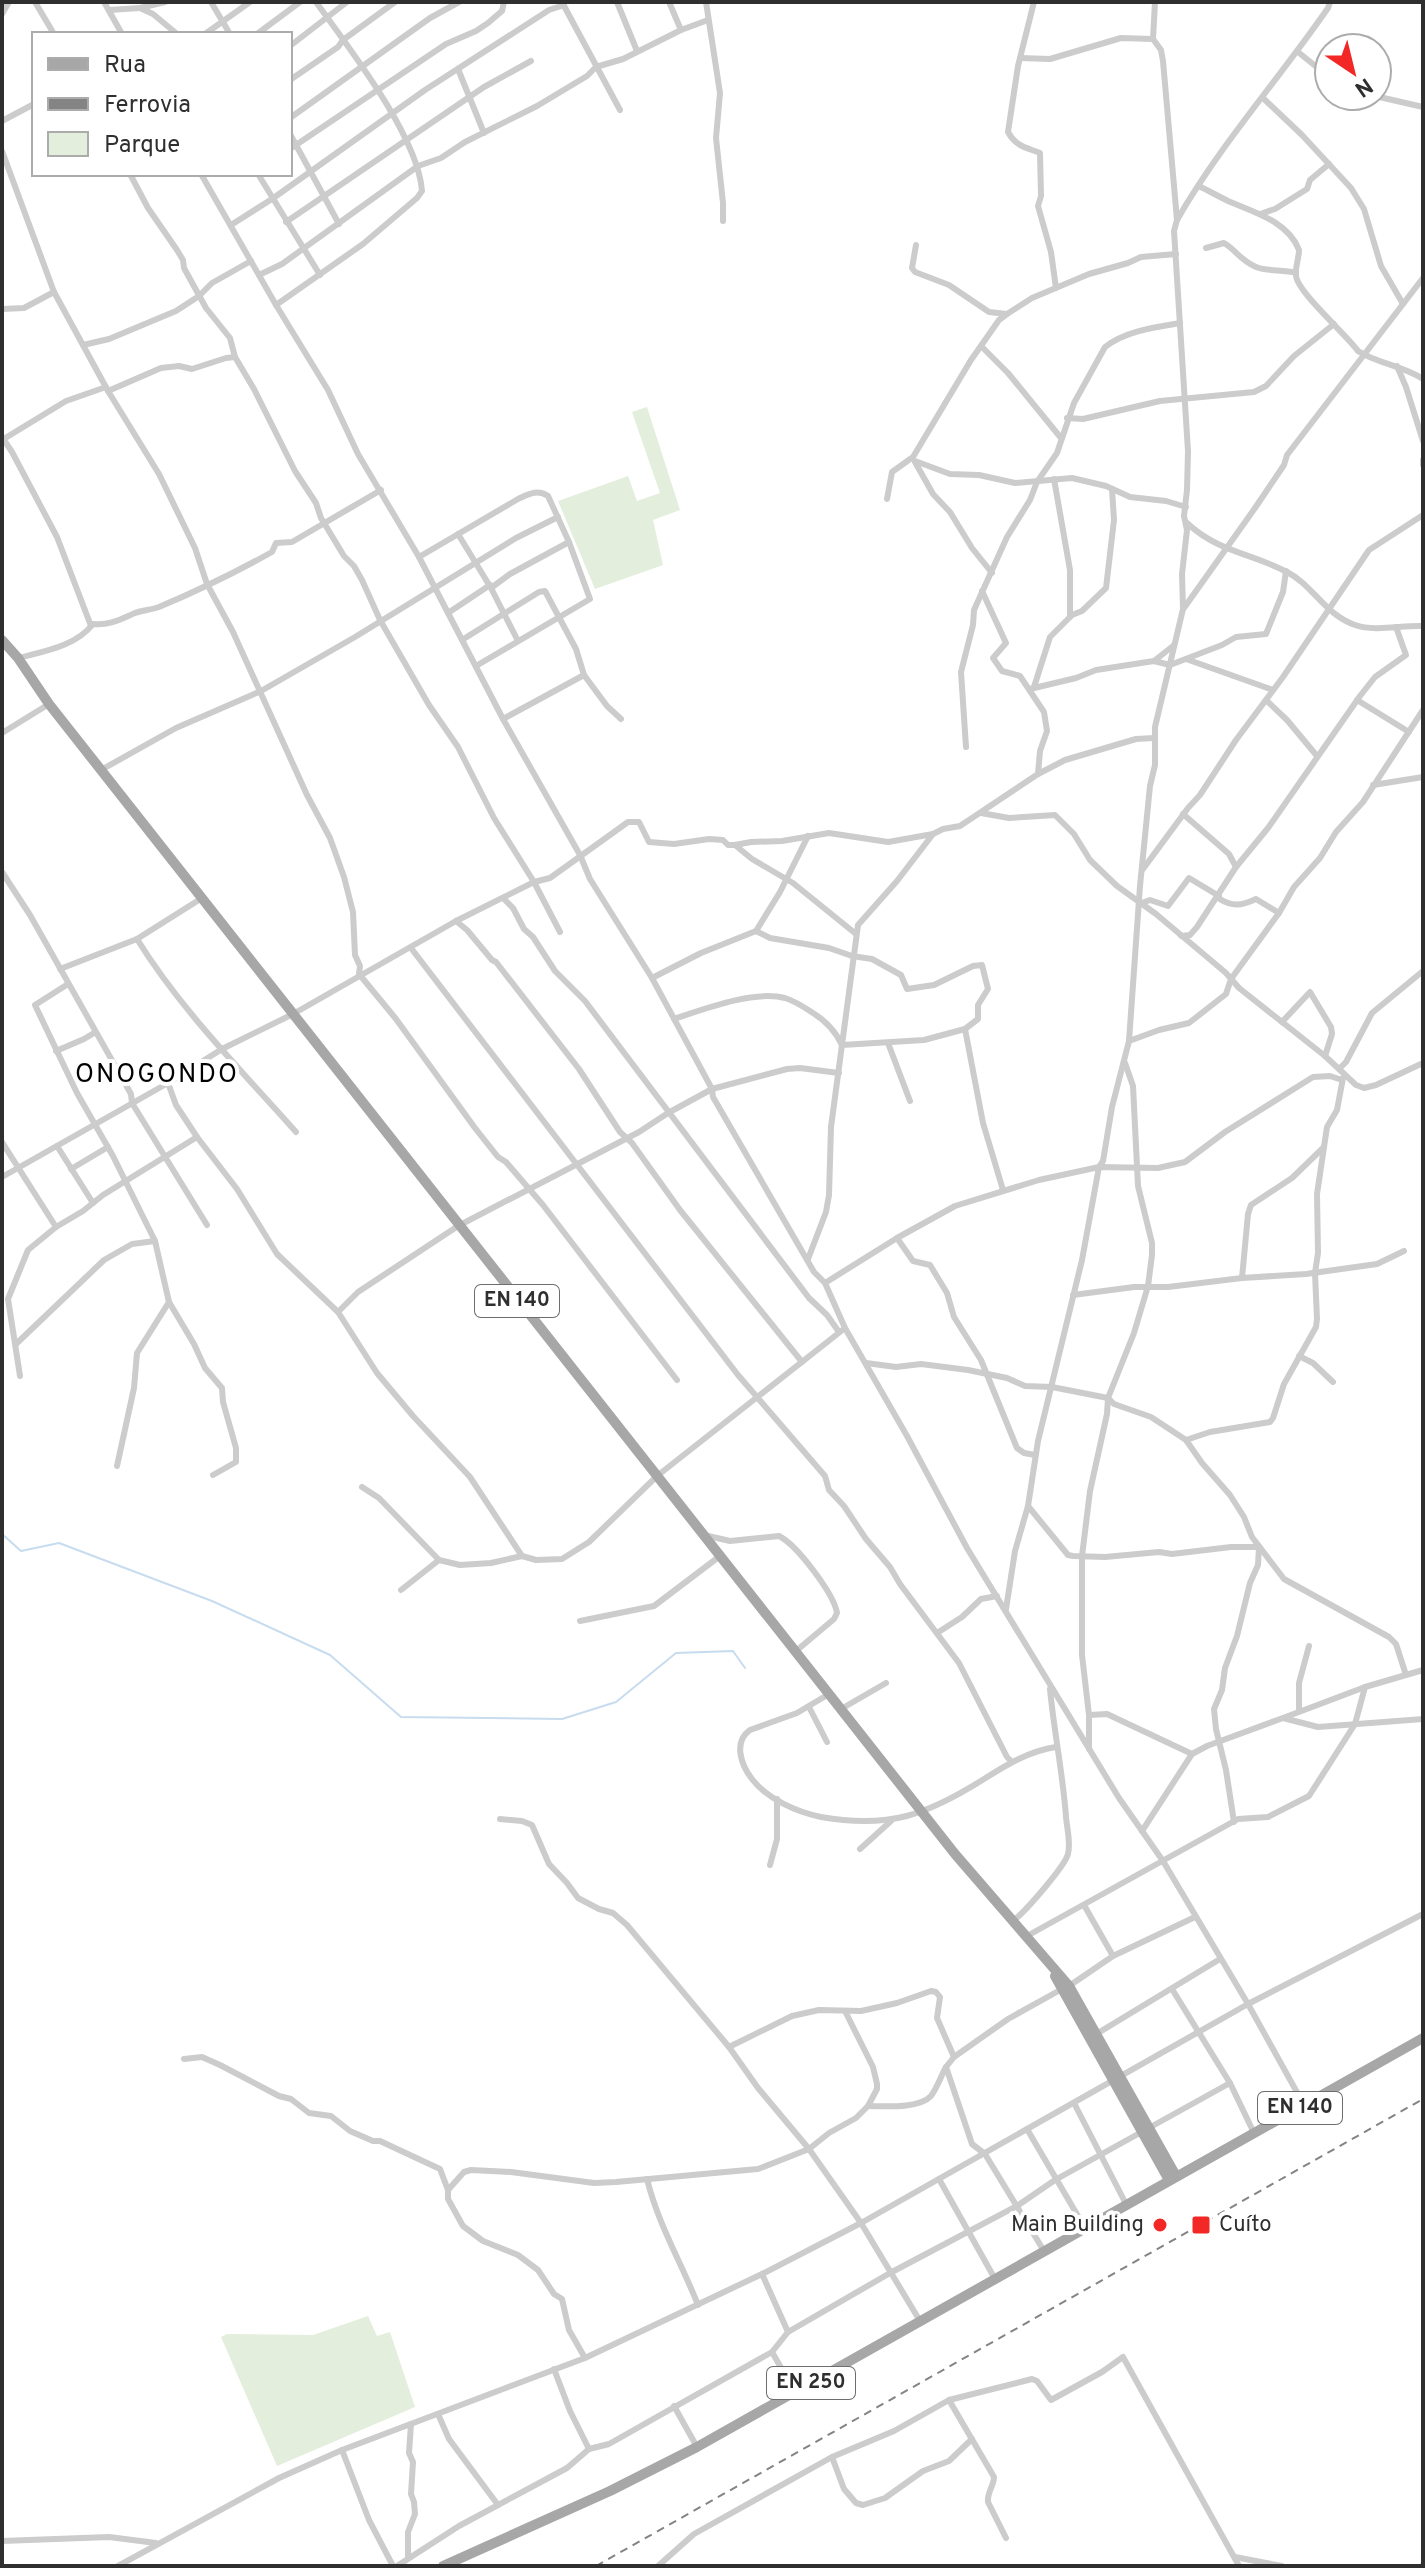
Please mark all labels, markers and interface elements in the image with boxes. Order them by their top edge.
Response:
legend [32,32,292,176]
north arrow [1313,32,1393,112]
text: Rua [104,51,146,81]
text: N [1349,71,1377,102]
text: Ferrovia [104,91,191,121]
text: Parque [104,131,180,161]
district label: ONOGONDO [75,1059,239,1092]
road number: EN 140 [475,1285,559,1317]
road number: EN 140 [1258,2092,1342,2124]
place label: Main Building [1011,2212,1144,2239]
place label: Cuíto [1219,2212,1272,2239]
marker: Cuíto [1190,2214,1212,2236]
marker: Main Building [1151,2216,1169,2234]
road number: EN 250 [767,2367,855,2399]

